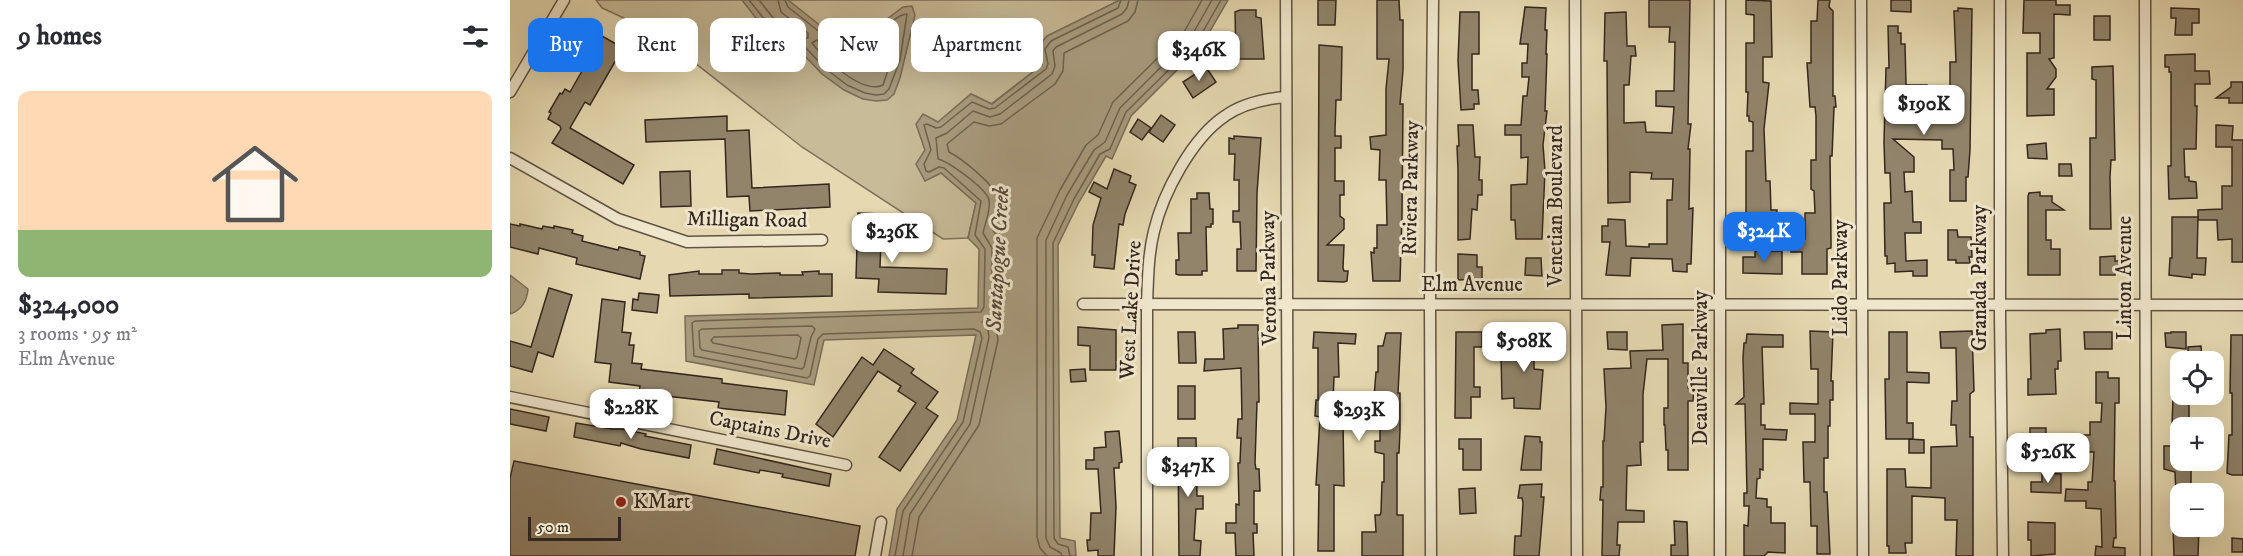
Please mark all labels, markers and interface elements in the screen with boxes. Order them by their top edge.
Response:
chip: Buy [528,18,603,72]
chip: Rent [615,18,698,72]
chip: Filters [710,18,806,72]
chip: New [818,18,899,72]
chip: Apartment [911,18,1043,72]
text: 9 homes [18,20,102,53]
icon: filters [459,20,492,53]
pin: $346K [1157,31,1241,82]
text: $346K [1172,38,1226,63]
pin: $190K [1882,85,1966,136]
text: $190K [1898,92,1951,117]
street label: Riviera Parkway [1397,119,1425,256]
street label: Venetian Boulevard [1543,125,1569,288]
icon: home [201,130,309,238]
water label: Santapogue Creek [981,185,1015,333]
street label: Granada Parkway [1967,204,1993,351]
street label: Milligan Road [686,206,808,234]
street label: Verona Parkway [1255,209,1283,347]
pin: $324K [1722,212,1806,263]
pin: $236K [850,213,934,264]
street label: Linton Avenue [2112,216,2138,340]
street label: Lido Parkway [1828,218,1854,337]
text: $324K [1737,219,1791,244]
text: $236K [866,220,918,245]
street label: West Lake Drive [1114,239,1148,381]
street label: Elm Avenue [1421,272,1523,298]
text: $324,000 [18,289,119,322]
street label: Deauville Parkway [1688,289,1714,446]
text: 3 rooms · 95 m² [18,322,137,347]
pin: $508K [1482,322,1566,373]
text: $508K [1496,329,1552,354]
text: Elm Avenue [18,347,115,372]
map controls [2170,351,2224,537]
button: locate [2170,351,2224,405]
pin: $228K [589,389,673,440]
pin: $293K [1317,391,1401,442]
text: $228K [604,396,658,421]
text: $293K [1333,398,1385,423]
street label: Captains Drive [707,405,834,455]
button: + [2170,417,2224,471]
pin: $526K [2006,433,2090,484]
text: $526K [2020,440,2076,465]
pin: $347K [1146,447,1230,498]
text: $347K [1161,454,1215,479]
button: − [2170,483,2224,537]
place label: KMart [633,489,691,515]
marker: KMart [614,495,628,509]
scale bar [528,514,621,542]
text: 50 m [537,517,569,537]

